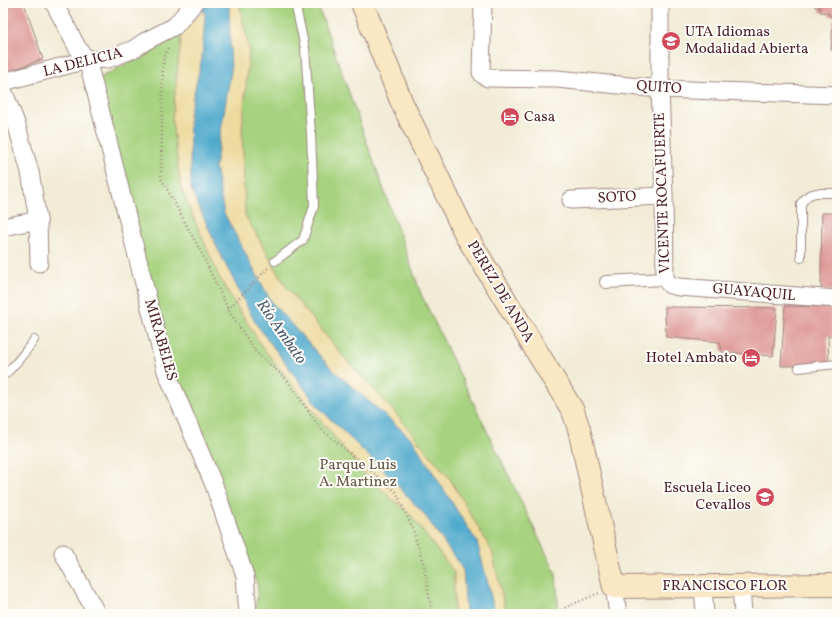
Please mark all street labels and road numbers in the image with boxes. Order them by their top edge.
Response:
street label: LA DELICIA [41,43,125,83]
street label: QUITO [636,76,683,100]
street label: VICENTE ROCAFUERTE [650,112,676,274]
street label: SOTO [597,186,637,209]
street label: PEREZ DE ANDA [461,237,539,347]
street label: GUAYAQUIL [712,279,797,307]
street label: MIRABELES [138,297,182,383]
street label: FRANCISCO FLOR [662,576,788,597]

